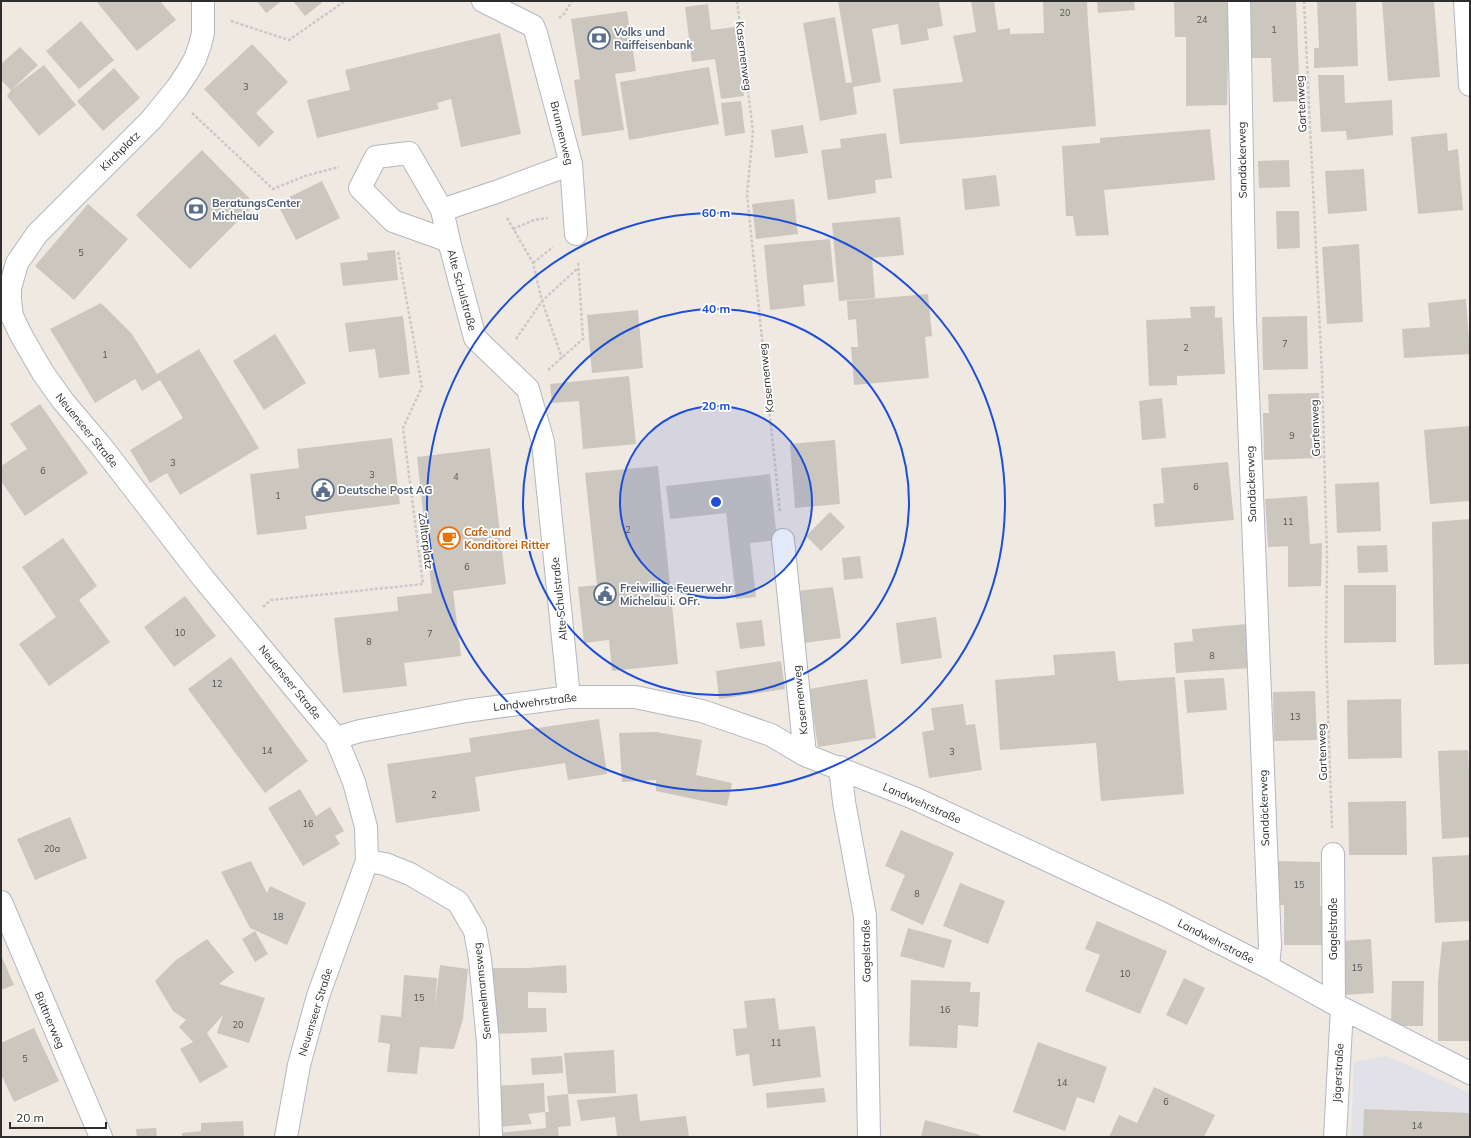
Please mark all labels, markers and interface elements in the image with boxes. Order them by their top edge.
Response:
house number: 20 [1060,7,1070,18]
house number: 24 [1197,14,1208,25]
street label: Kasernenweg [733,20,755,92]
house number: 1 [1271,24,1277,35]
bank icon: Volks und Raiffeisenbank [586,25,612,51]
place label: Volks und Raiffeisenbank [613,25,693,52]
street label: Gartenweg [1293,75,1309,133]
house number: 3 [243,81,249,92]
street label: Brunnenweg [547,100,577,166]
street label: Sandäckerweg [1234,122,1250,198]
street label: Kirchplatz [97,128,143,174]
bank icon: BeratungsCenter Michelau [183,196,209,222]
place label: BeratungsCenter Michelau [212,196,301,223]
text: 60 m [702,205,730,220]
house number: 5 [78,247,84,258]
street label: Alte Schulstraße [444,248,480,332]
text: 40 m [702,301,730,316]
house number: 7 [1282,338,1288,349]
street label: Kasernenweg [755,342,777,414]
house number: 2 [1183,342,1189,353]
house number: 1 [102,349,108,360]
street label: Neuenseer Straße [53,390,121,470]
text: 20 m [702,398,730,413]
street label: Gartenweg [1307,399,1323,457]
house number: 9 [1289,430,1295,441]
street label: Sandäckerweg [1243,446,1259,522]
house number: 3 [170,457,176,468]
house number: 6 [40,465,46,476]
house number: 3 [369,469,375,480]
house number: 4 [453,471,459,482]
public building icon: Deutsche Post AG [310,477,336,503]
house number: 6 [1193,481,1199,492]
place label: Deutsche Post AG [338,483,432,497]
house number: 1 [275,490,281,501]
centre of rings [709,495,723,509]
street label: Zolltorplatz [416,512,436,571]
house number: 11 [1283,516,1293,527]
house number: 2 [625,524,631,535]
cafe icon: Cafe und Konditorei Ritter [436,525,462,551]
place label: Cafe und Konditorei Ritter [464,525,550,552]
street label: Alte Schulstraße [548,557,570,641]
house number: 6 [464,561,470,572]
public building icon: Freiwillige Feuerwehr Michelau i. OFr. [592,581,618,607]
place label: Freiwillige Feuerwehr Michelau i. OFr. [620,581,733,608]
house number: 10 [175,627,185,638]
house number: 7 [427,628,433,639]
house number: 8 [366,636,372,647]
street label: Neuenseer Straße [256,642,324,722]
house number: 8 [1209,650,1215,661]
street label: Kasernenweg [789,664,811,736]
house number: 12 [212,678,222,689]
street label: Landwehrstraße [492,690,578,714]
house number: 13 [1290,711,1300,722]
street label: Gartenweg [1314,723,1330,781]
house number: 14 [262,745,273,756]
house number: 3 [949,746,955,757]
street label: Sandäckerweg [1256,770,1272,846]
street label: Landwehrstraße [881,779,963,827]
house number: 2 [431,789,437,800]
house number: 16 [303,818,313,829]
house number: 20a [44,843,60,854]
house number: 15 [1294,879,1305,890]
house number: 8 [914,888,920,899]
street label: Gagelstraße [1326,898,1340,960]
house number: 18 [273,911,283,922]
street label: Landwehrstraße [1175,916,1257,966]
street label: Gagelstraße [858,920,874,982]
street label: Semmelmannsweg [470,942,494,1040]
house number: 15 [1352,962,1363,973]
street label: Neuenseer Straße [295,966,335,1058]
house number: 10 [1120,968,1130,979]
street label: Büttnerweg [32,990,68,1050]
house number: 15 [414,992,425,1003]
house number: 16 [940,1004,950,1015]
house number: 20 [233,1019,243,1030]
house number: 11 [771,1037,781,1048]
street label: Jägerstraße [1329,1043,1347,1103]
house number: 5 [22,1053,28,1064]
house number: 14 [1057,1077,1068,1088]
house number: 6 [1163,1096,1169,1107]
scale bar [10,1104,106,1130]
text: 20 m [16,1110,44,1125]
house number: 14 [1412,1120,1423,1131]

